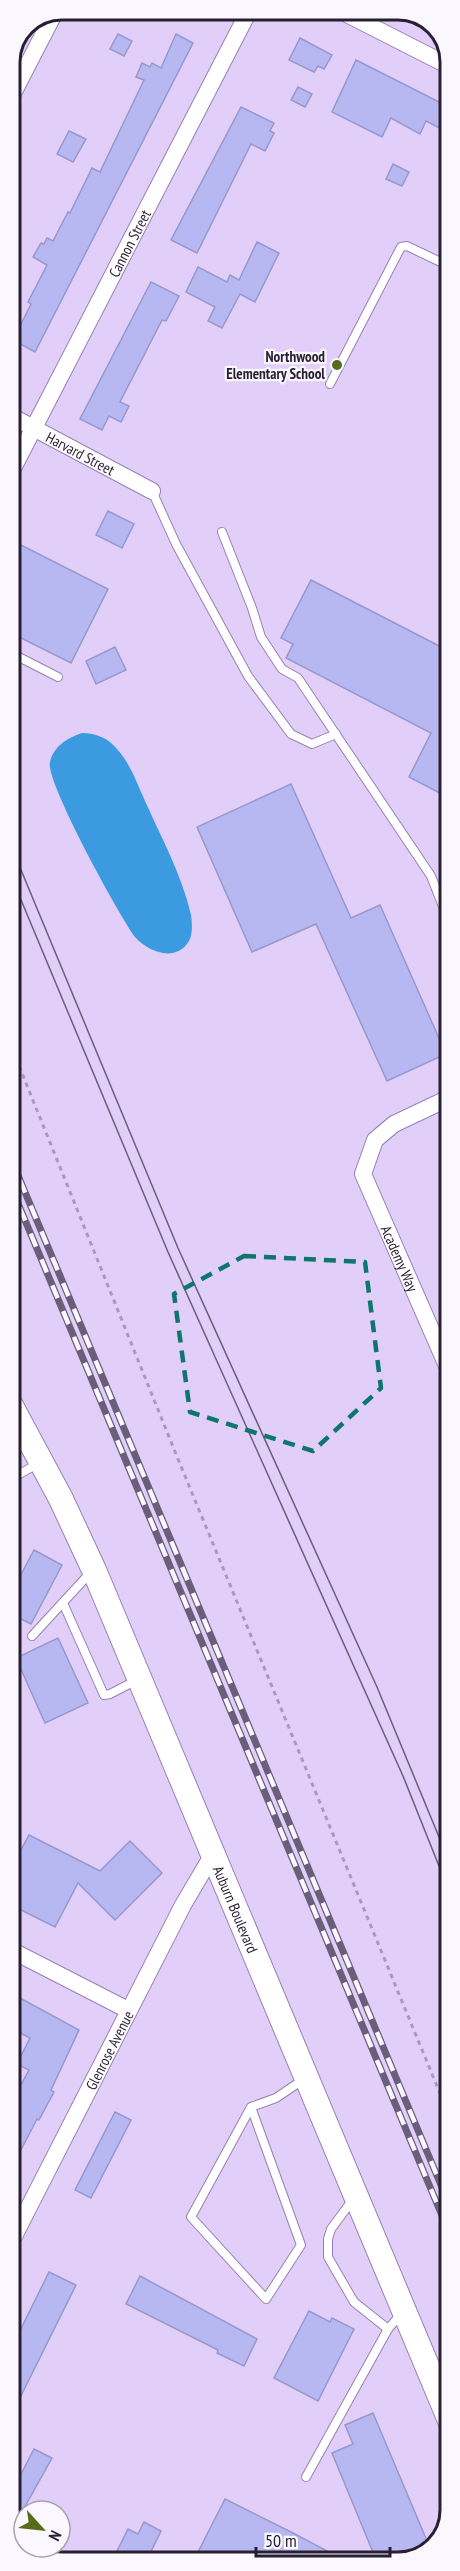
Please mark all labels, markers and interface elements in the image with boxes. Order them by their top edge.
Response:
street label: Cannon Street [104,206,154,280]
place label: Northwood Elementary School [226,347,325,383]
marker: Northwood Elementary School [330,358,344,372]
street label: Harvard Street [43,427,118,479]
street label: Academy Way [377,1222,423,1295]
street label: Auburn Boulevard [209,1863,263,1956]
street label: Glenrose Avenue [81,2007,137,2093]
north arrow [12,2499,72,2559]
scale bar [256,2520,390,2558]
text: N [44,2527,66,2544]
text: 50 m [265,2529,297,2552]

